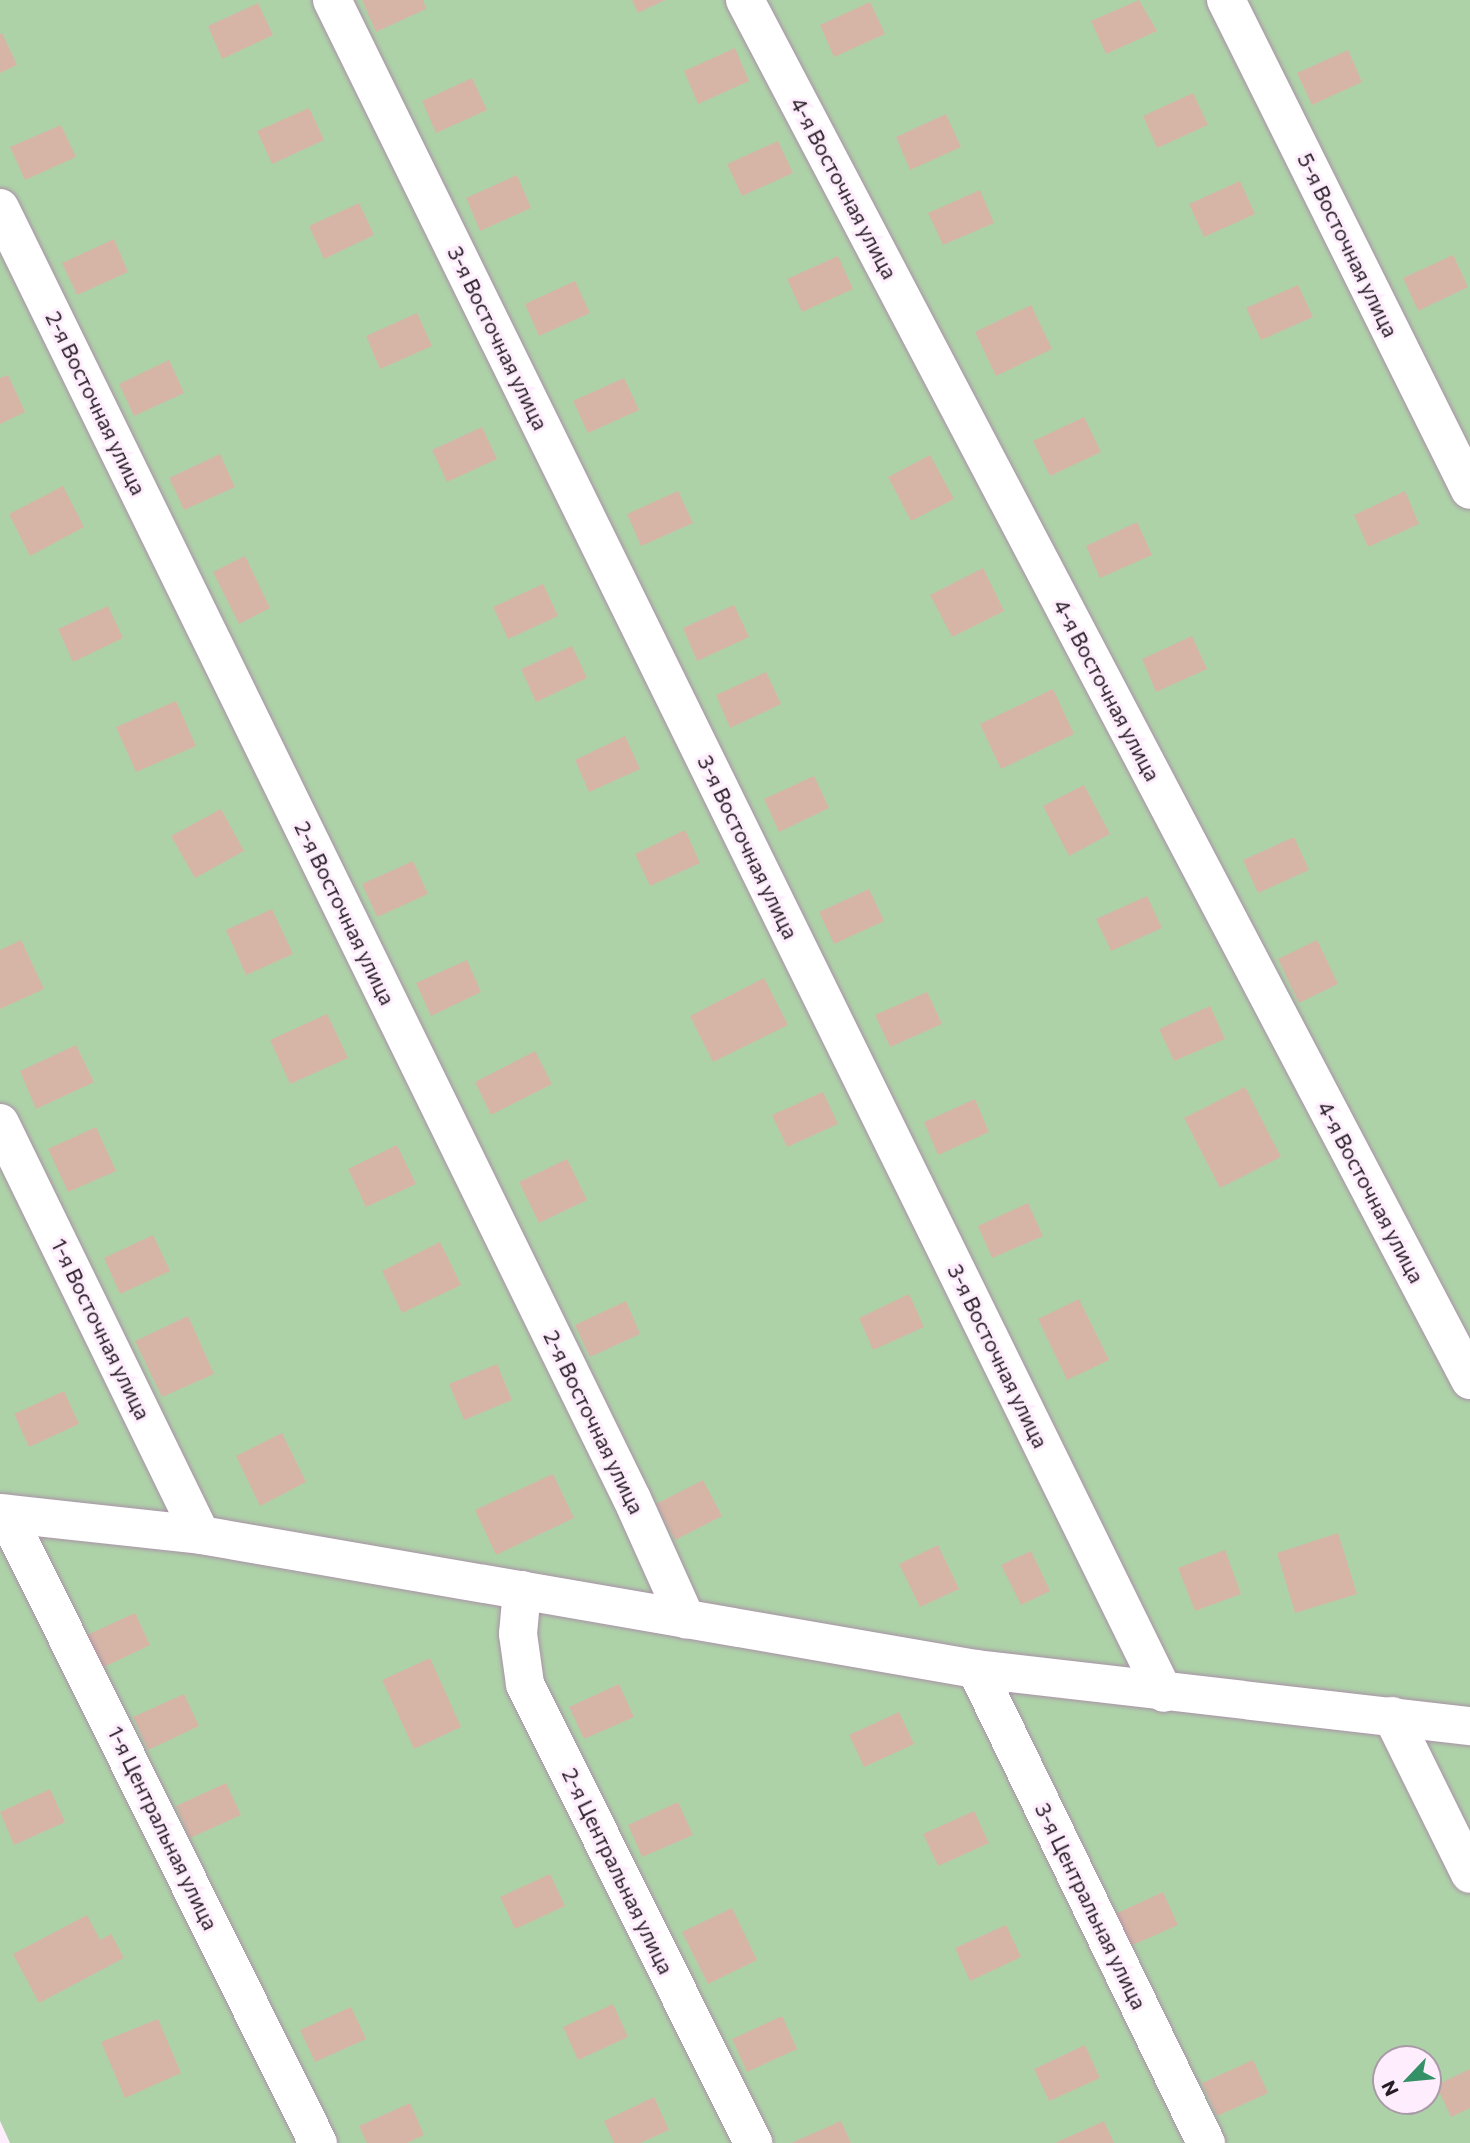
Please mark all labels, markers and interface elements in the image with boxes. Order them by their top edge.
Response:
street label: 4-я Восточная улица [786,93,902,283]
street label: 5-я Восточная улица [1293,149,1403,341]
street label: 3-я Восточная улица [443,242,553,434]
street label: 2-я Восточная улица [41,307,151,499]
street label: 4-я Восточная улица [1049,595,1165,785]
street label: 3-я Восточная улица [693,751,803,943]
street label: 2-я Восточная улица [290,817,400,1009]
street label: 4-я Восточная улица [1313,1097,1429,1287]
street label: 1-я Восточная улица [46,1234,156,1424]
street label: 3-я Восточная улица [943,1260,1053,1452]
street label: 2-я Восточная улица [539,1326,649,1518]
street label: 1-я Центральная улица [103,1722,223,1934]
street label: 2-я Центральная улица [557,1764,679,1978]
street label: 3-я Центральная улица [1030,1799,1152,2013]
north arrow [1372,2045,1442,2115]
text: N [1376,2077,1403,2100]

